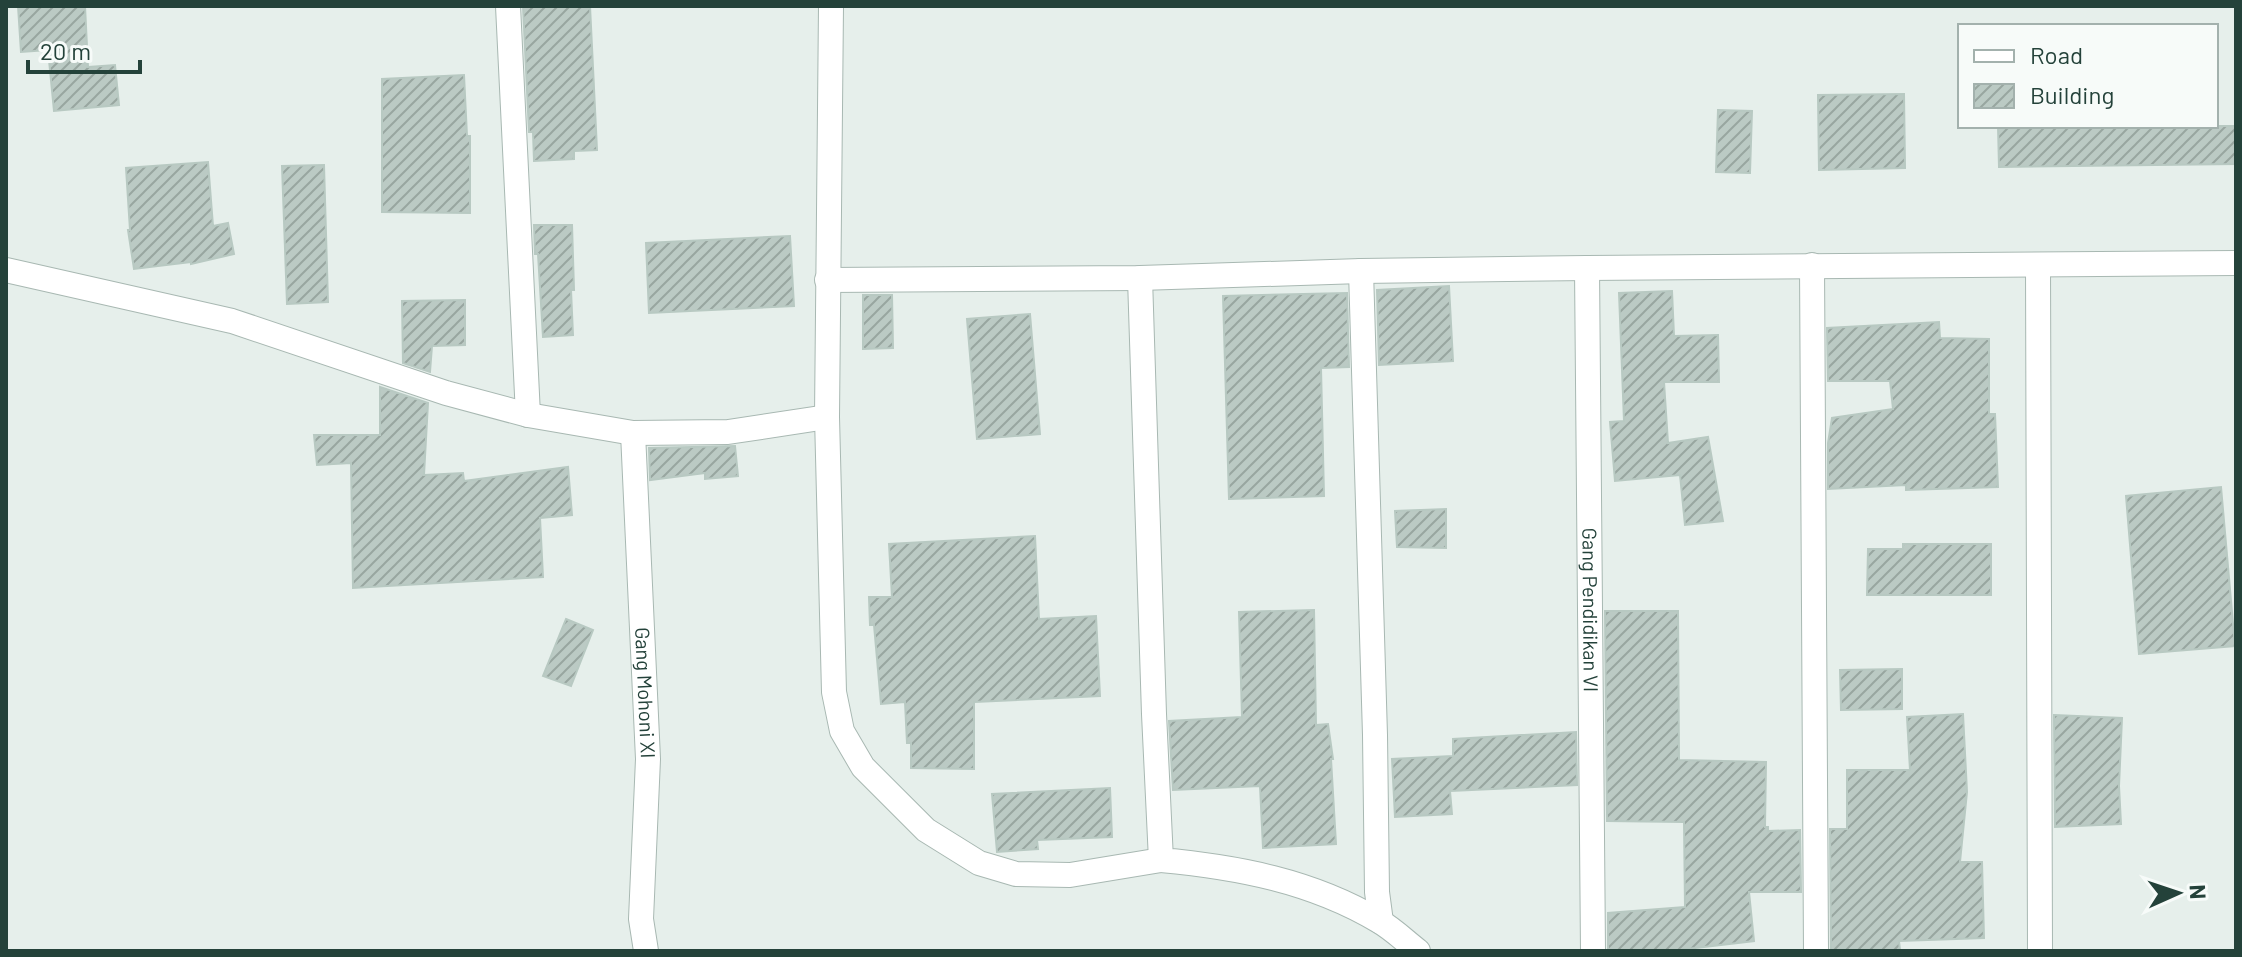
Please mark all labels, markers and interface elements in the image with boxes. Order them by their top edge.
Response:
scale bar [28,24,140,74]
legend [1958,24,2218,128]
text: 20 m [40,36,91,65]
text: Road [2030,40,2083,69]
text: Building [2030,80,2114,109]
street label: Gang Pendidikan VI [1578,528,1604,692]
street label: Gang Mohoni XI [631,626,661,759]
north arrow [2138,853,2218,933]
text: N [2186,884,2212,900]

